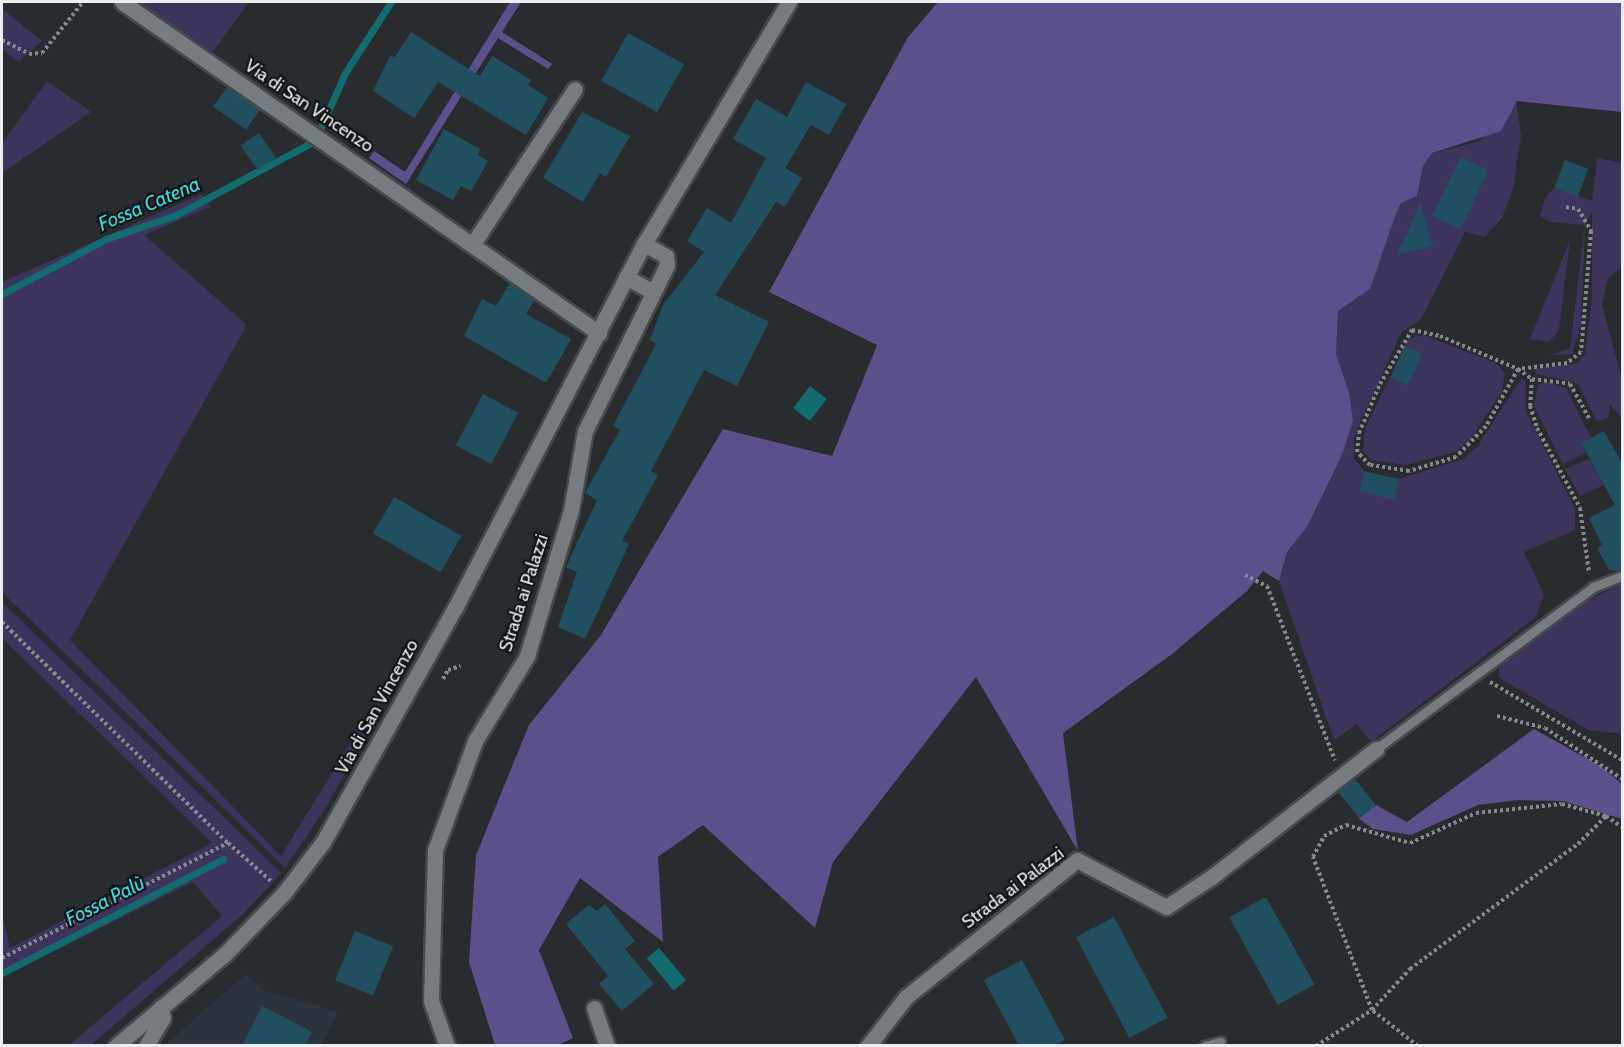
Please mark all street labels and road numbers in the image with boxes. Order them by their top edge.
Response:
street label: Via di San Vincenzo [241,55,377,157]
street label: Strada ai Palazzi [495,532,553,654]
street label: Via di San Vincenzo [331,636,423,778]
street label: Strada ai Palazzi [958,843,1068,933]

